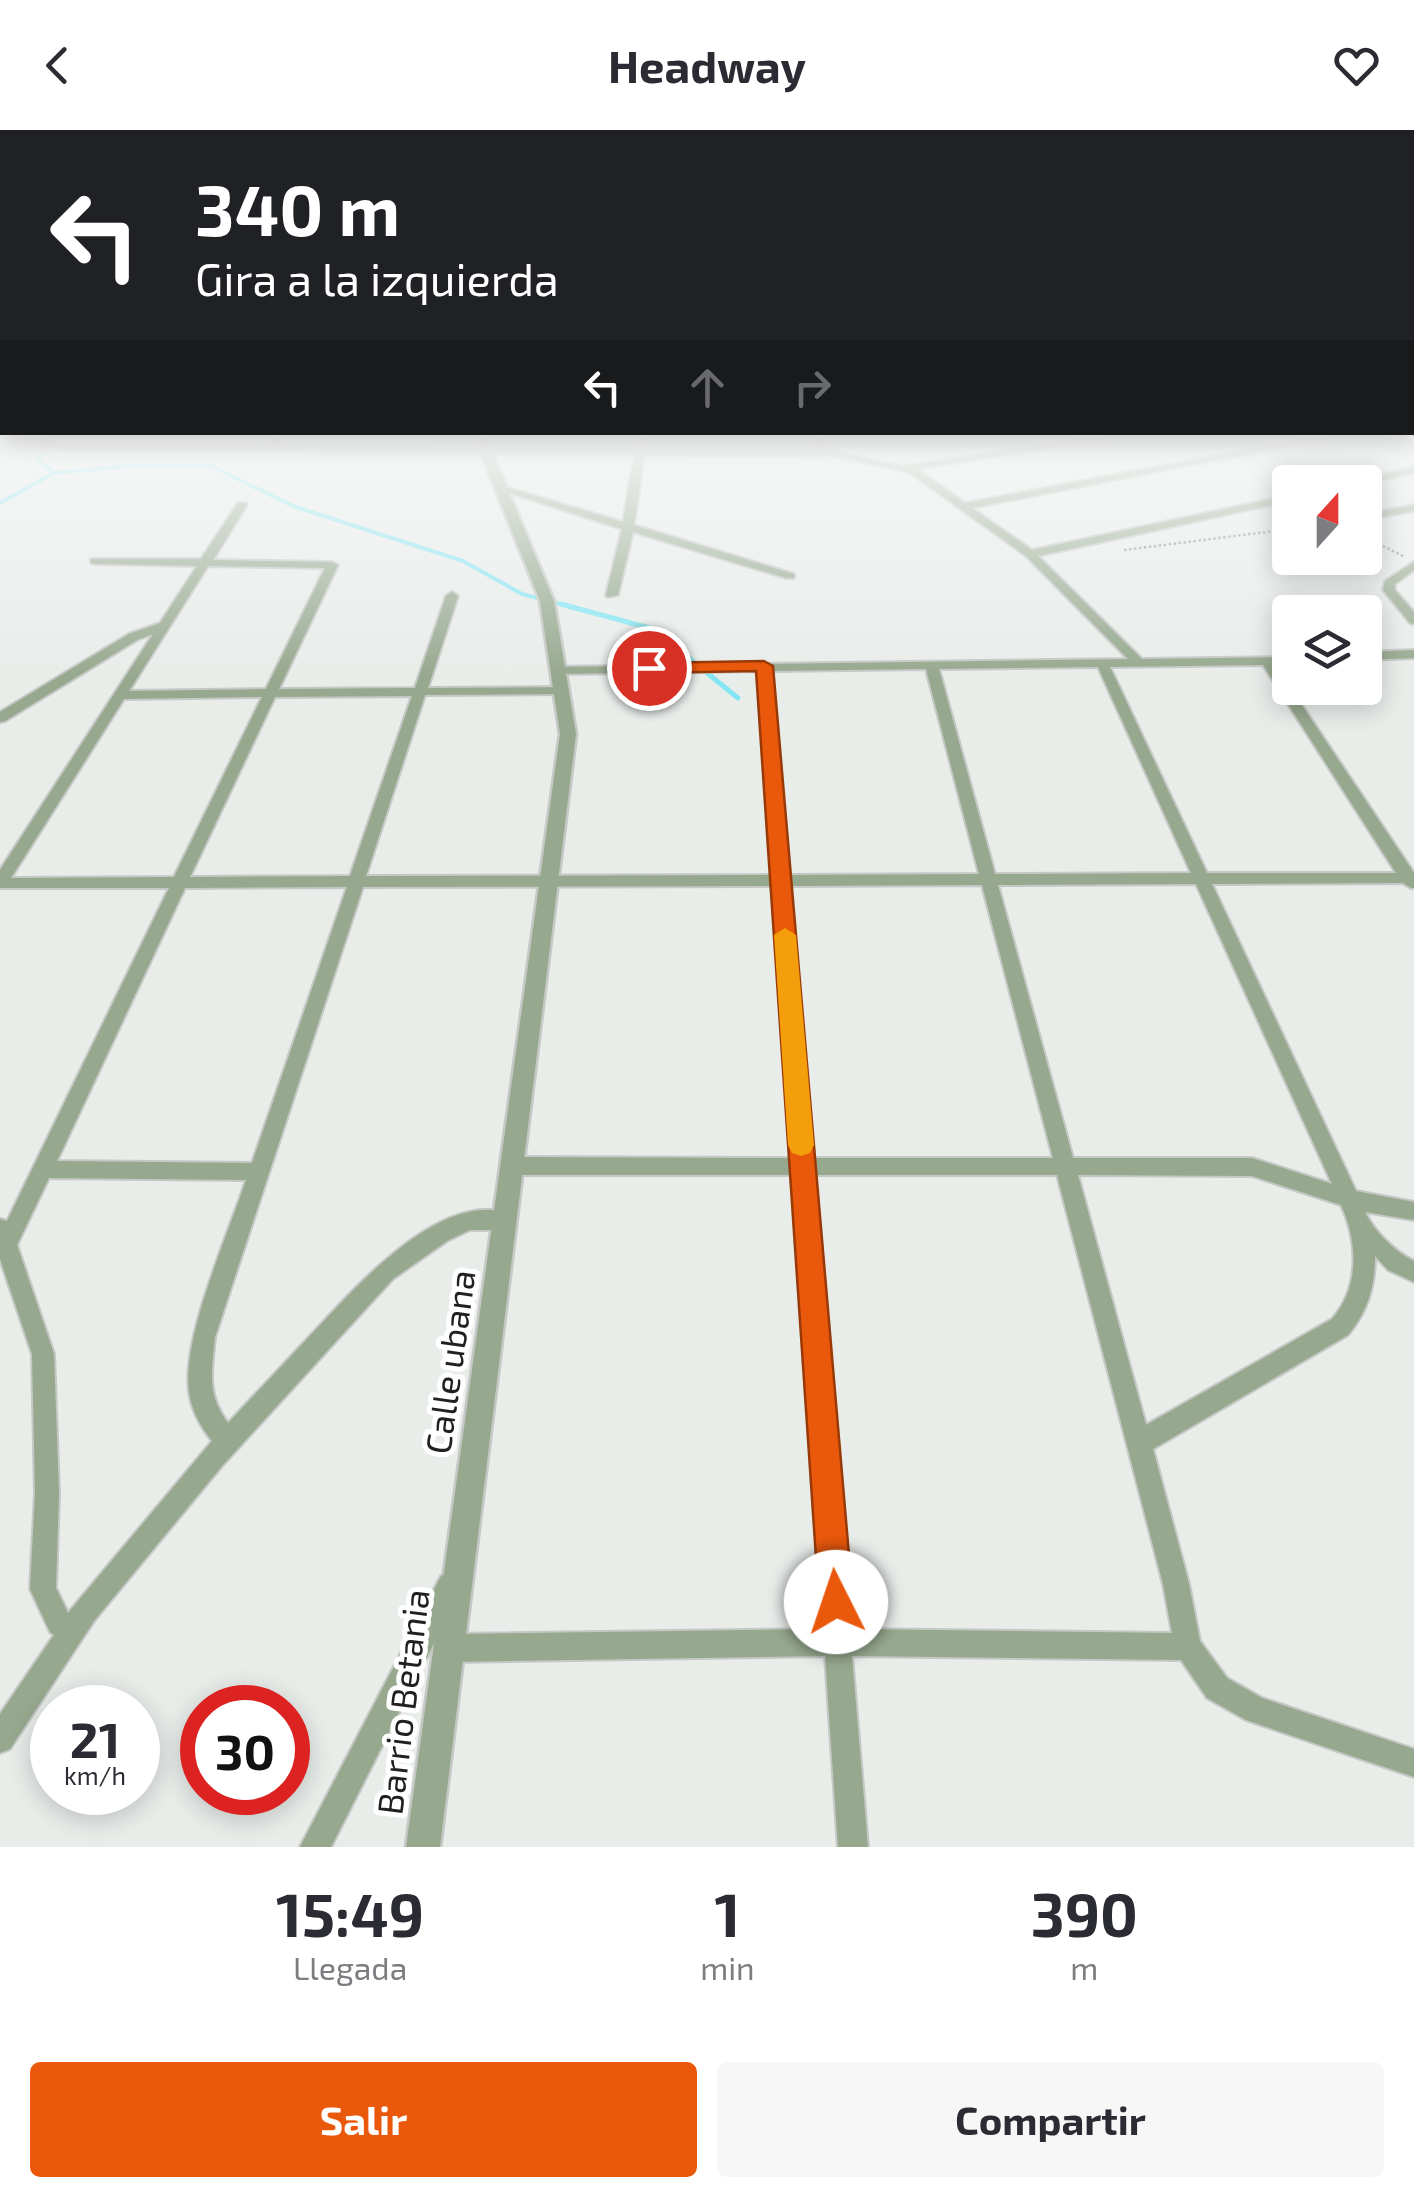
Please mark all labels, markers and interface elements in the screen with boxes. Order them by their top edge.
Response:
icon: back [30,38,85,93]
text: Headway [608,38,806,92]
icon: heart [1329,38,1384,93]
text: 340 m [195,166,400,250]
icon: left [30,170,160,300]
text: Gira a la izquierda [195,251,559,305]
icon: left [575,360,630,415]
icon: ahead [680,360,735,415]
icon: right [785,360,840,415]
north arrow [1272,465,1382,575]
map controls [1272,465,1382,705]
button: layers [1272,595,1382,705]
pin [607,626,692,711]
icon: arrive [622,641,677,696]
street label: Calle ubana [415,1267,483,1456]
position arrow [784,1550,888,1654]
street label: Barrio Betania [367,1587,437,1817]
speed limit sign: 30 [180,1685,310,1815]
text: 21 [70,1708,120,1768]
text: km/h [64,1760,126,1790]
text: 15:49 [276,1877,424,1949]
text: 1 [714,1877,740,1949]
text: 390 [1031,1877,1138,1949]
text: Llegada [293,1948,407,1986]
text: min [700,1948,755,1986]
text: m [1070,1948,1098,1986]
button: Salir [30,2062,697,2177]
button: Compartir [717,2062,1384,2177]

